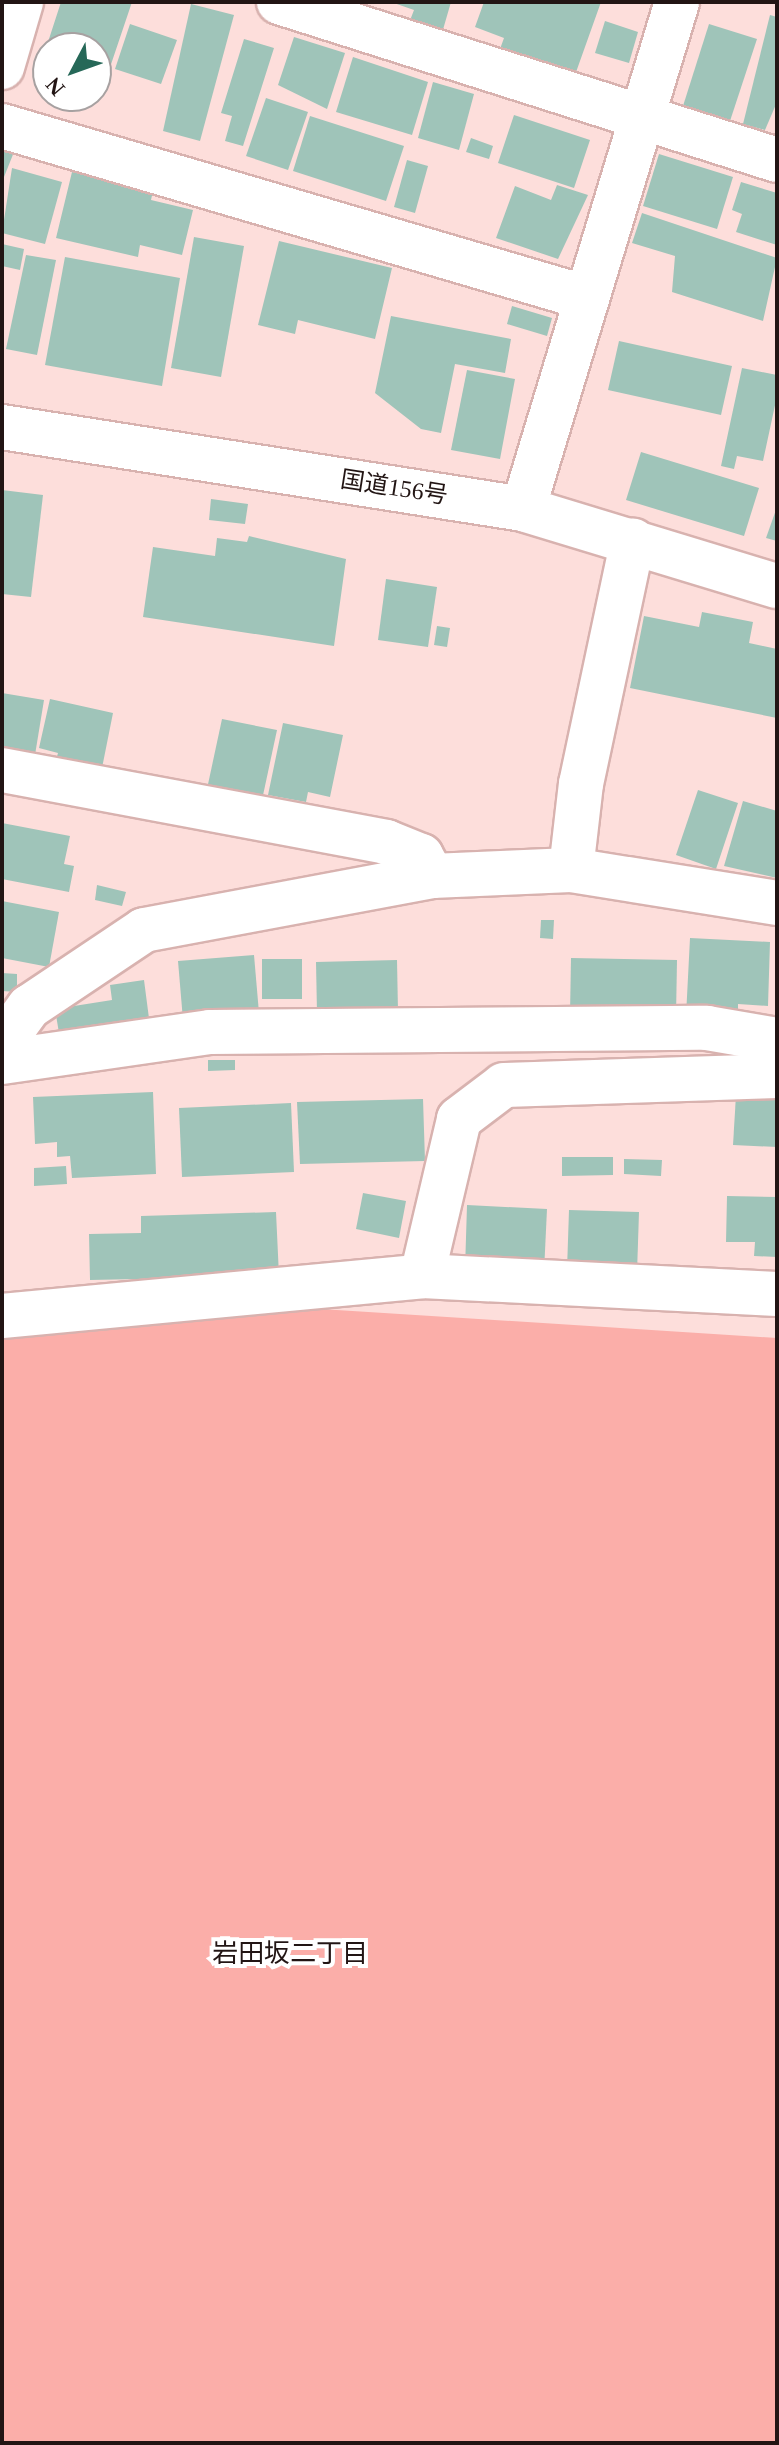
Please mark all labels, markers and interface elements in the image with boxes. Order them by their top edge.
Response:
north arrow [32,32,112,112]
text: N [40,73,70,101]
street label: 国道156号 [338,465,450,511]
district label: 岩田坂二丁目 [212,1938,368,1970]

